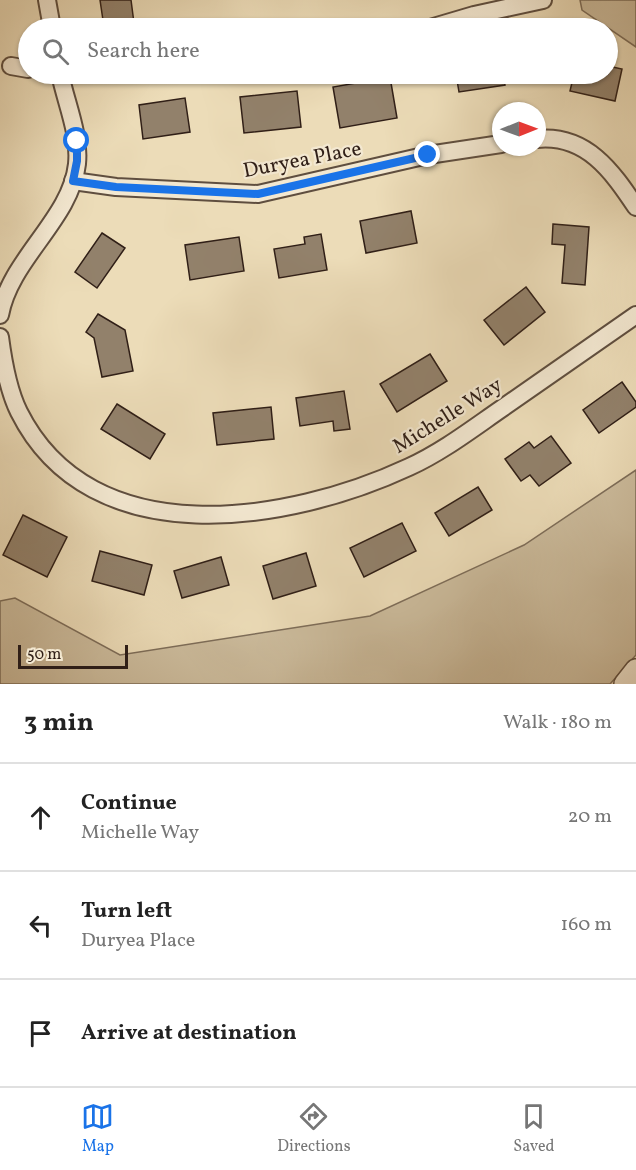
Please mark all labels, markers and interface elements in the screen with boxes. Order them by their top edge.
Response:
search box [18,18,618,84]
icon: search [39,35,72,68]
text: Search here [87,36,200,67]
north arrow [492,102,546,156]
route start [63,127,89,153]
street label: Duryea Place [241,135,364,186]
route end [414,141,440,167]
street label: Michelle Way [387,371,509,461]
scale bar [18,642,128,670]
text: 50 m [27,644,61,666]
text: 3 min [24,705,94,741]
text: Walk · 180 m [503,709,612,737]
text: Continue [81,788,177,819]
icon: ahead [24,801,57,834]
text: 20 m [568,803,612,831]
text: Michelle Way [81,819,199,847]
text: Turn left [81,896,172,927]
icon: left [24,909,57,942]
text: 160 m [560,911,612,939]
text: Duryea Place [81,927,195,955]
icon: arrive [24,1017,57,1050]
text: Arrive at destination [81,1018,297,1049]
tab: Map [81,1100,114,1158]
tab: Directions [277,1100,351,1158]
tab: Saved [513,1100,555,1158]

